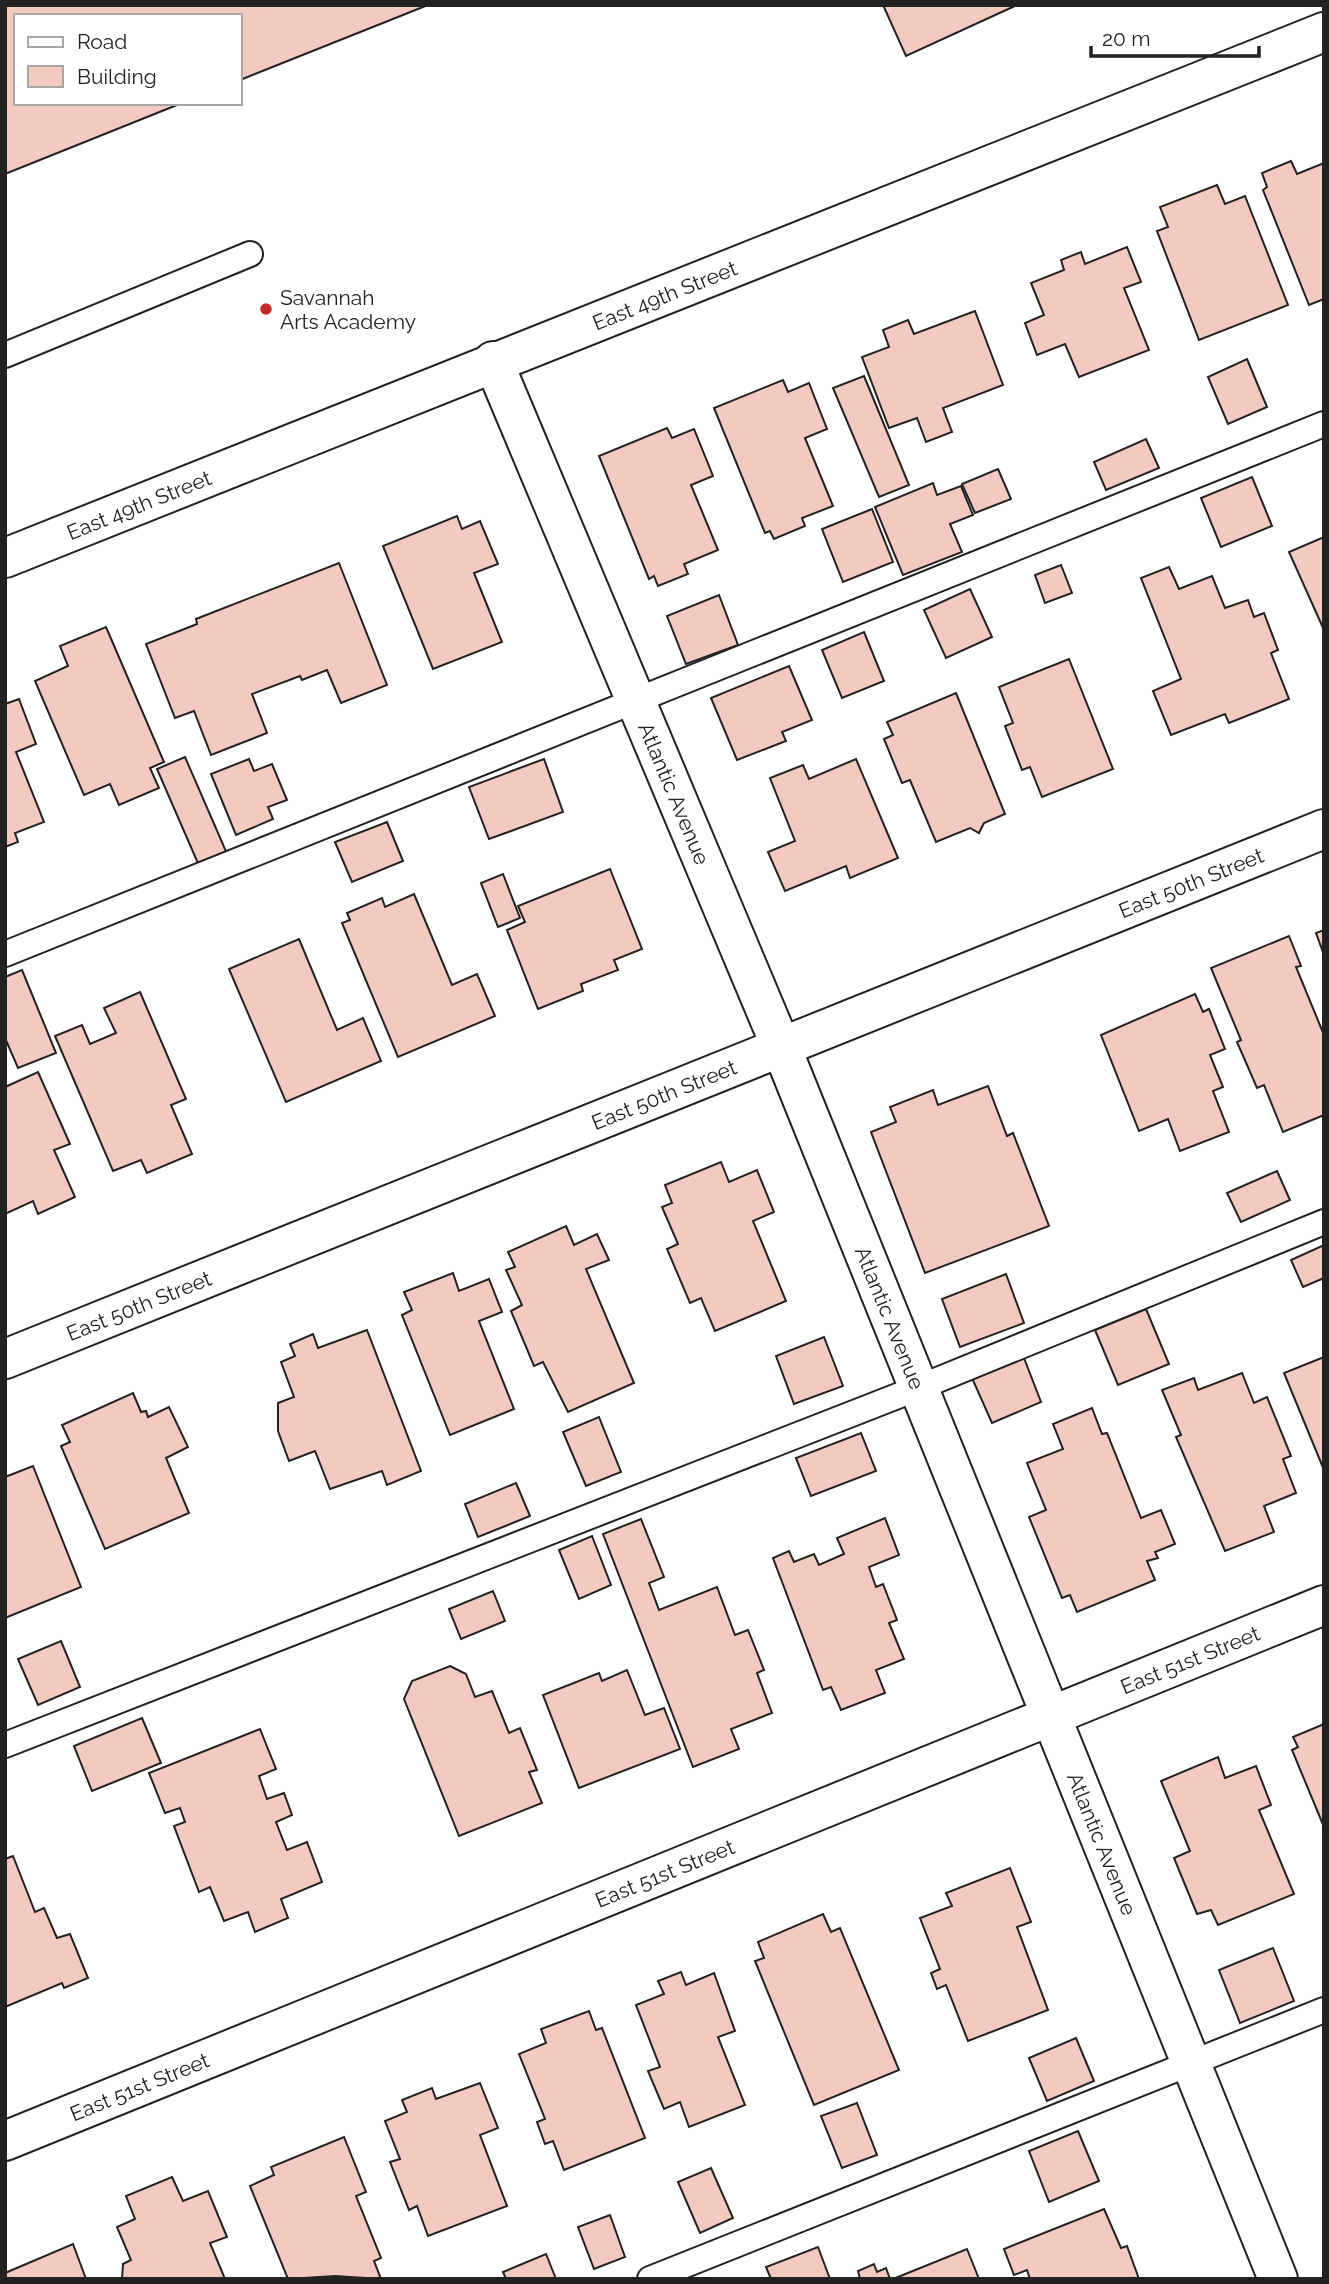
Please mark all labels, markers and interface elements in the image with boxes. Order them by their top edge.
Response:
legend [14,14,242,105]
scale bar [1091,14,1259,58]
text: 20 m [1102,26,1150,51]
text: Road [77,29,127,54]
text: Building [77,64,157,89]
street label: East 49th Street [589,255,740,335]
place label: Savannah Arts Academy [280,285,416,334]
marker: Savannah Arts Academy [258,301,274,317]
street label: East 49th Street [63,465,215,545]
street label: Atlantic Avenue [634,719,716,868]
street label: East 50th Street [1115,842,1267,923]
street label: East 50th Street [588,1054,740,1135]
street label: Atlantic Avenue [850,1243,930,1393]
street label: East 50th Street [63,1265,215,1346]
street label: East 51st Street [1117,1620,1263,1699]
street label: Atlantic Avenue [1062,1769,1142,1919]
street label: East 51st Street [591,1834,738,1912]
street label: East 51st Street [66,2047,213,2126]

